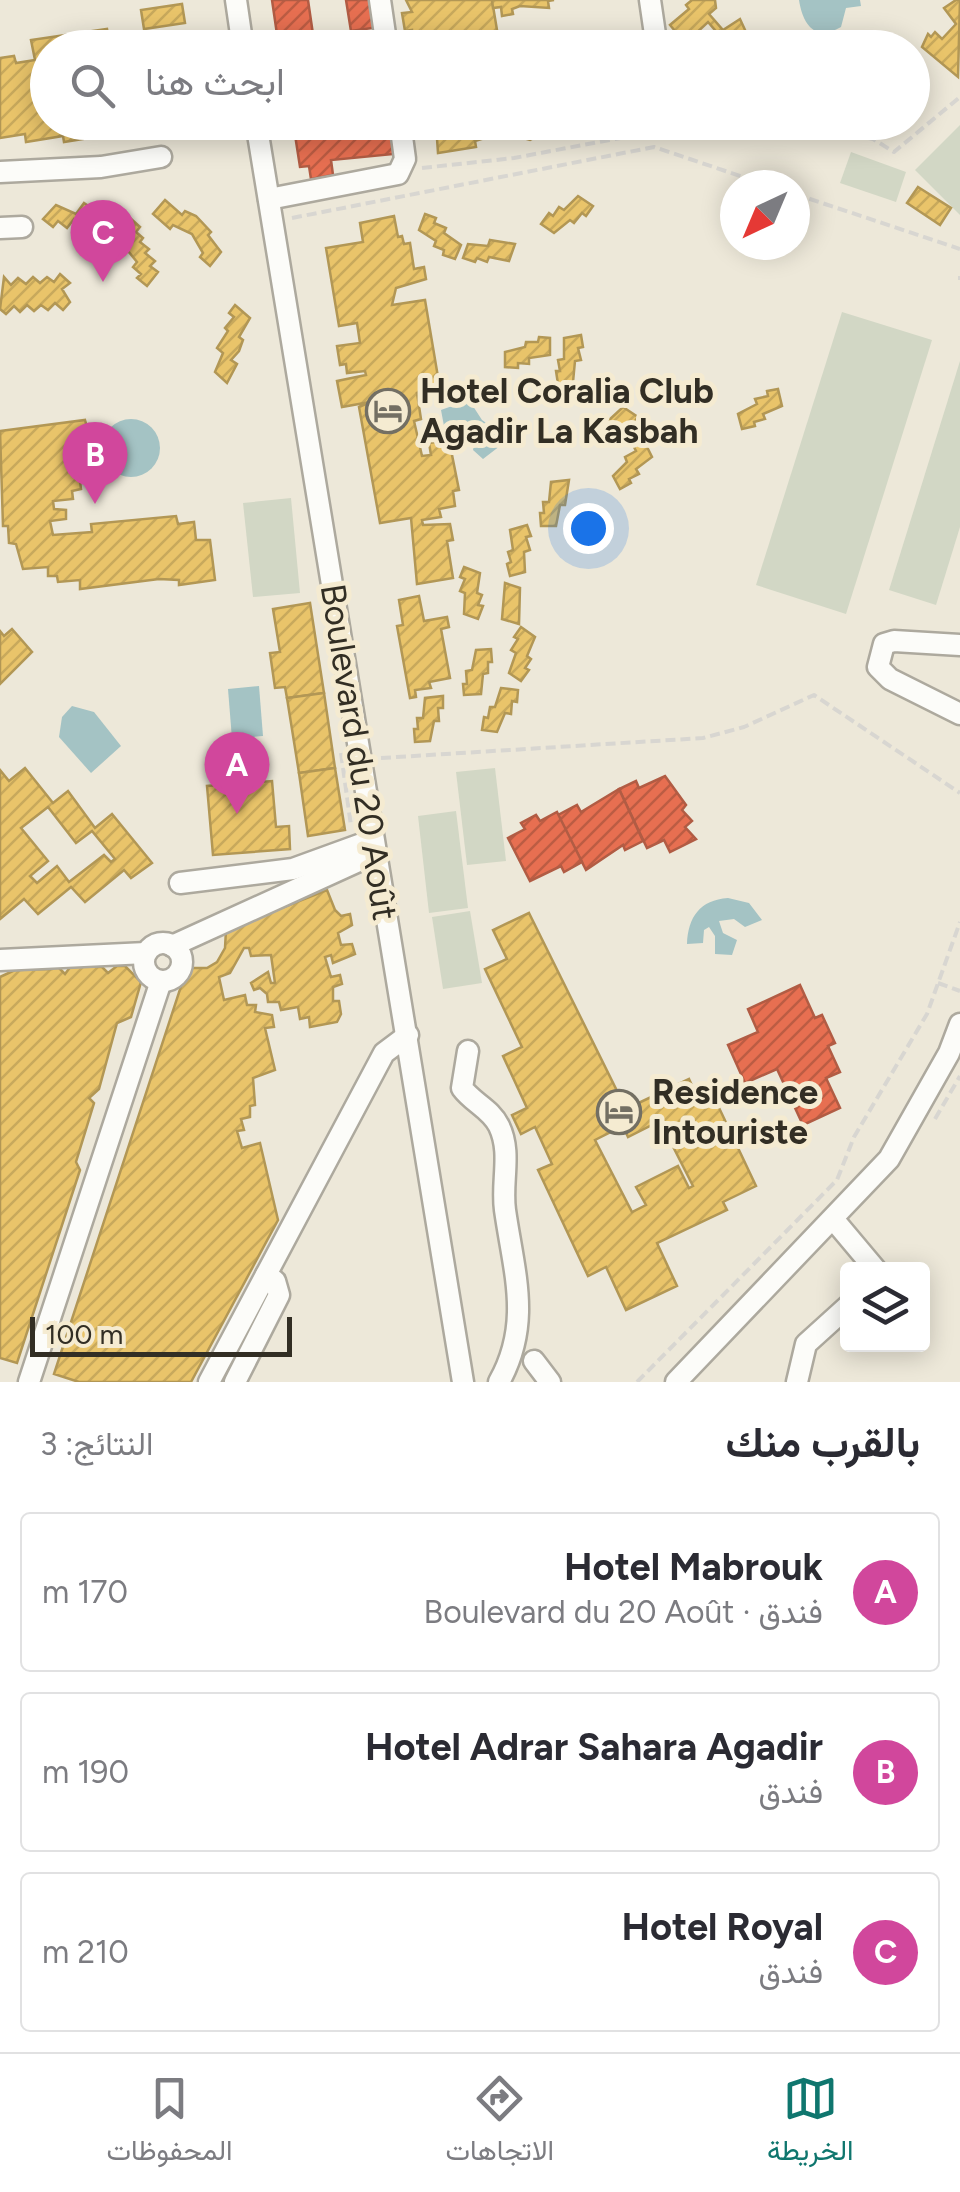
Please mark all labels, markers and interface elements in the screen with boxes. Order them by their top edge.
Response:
search box [30,30,930,140]
icon: search [65,58,120,113]
text: ابحث هنا [145,59,285,105]
north arrow [720,170,810,260]
pin: C [70,200,136,282]
place label: Hotel Coralia Club Agadir La Kasbah [420,370,714,452]
hotel icon: Hotel Coralia Club Agadir La Kasbah [365,388,411,434]
pin: B [62,422,128,504]
your location [563,503,614,554]
street label: Boulevard du 20 Août [312,581,406,923]
pin: A [204,732,270,814]
place label: Residence Intouriste [652,1071,818,1153]
hotel icon: Residence Intouriste [596,1089,642,1135]
map controls [840,1262,930,1352]
button: layers [840,1262,930,1352]
scale bar [30,1312,292,1356]
text: 100 m [45,1317,123,1351]
text: بالقرب منك [726,1417,920,1468]
text: النتائج: 3 [40,1425,153,1463]
text: Hotel Mabrouk [564,1544,823,1590]
text: 170 m [42,1573,128,1611]
text: A [874,1573,897,1611]
text: فندق · Boulevard du 20 Août [424,1593,823,1631]
text: Hotel Adrar Sahara Agadir [365,1724,823,1770]
text: 190 m [42,1753,129,1791]
text: B [876,1753,895,1791]
text: فندق [758,1773,823,1811]
text: Hotel Royal [621,1904,823,1950]
text: 210 m [42,1933,129,1971]
text: C [874,1933,897,1971]
text: فندق [758,1953,823,1991]
tab: المحفوظات [106,2071,233,2175]
tab: الاتجاهات [445,2071,554,2175]
tab: الخريطة [767,2071,854,2175]

